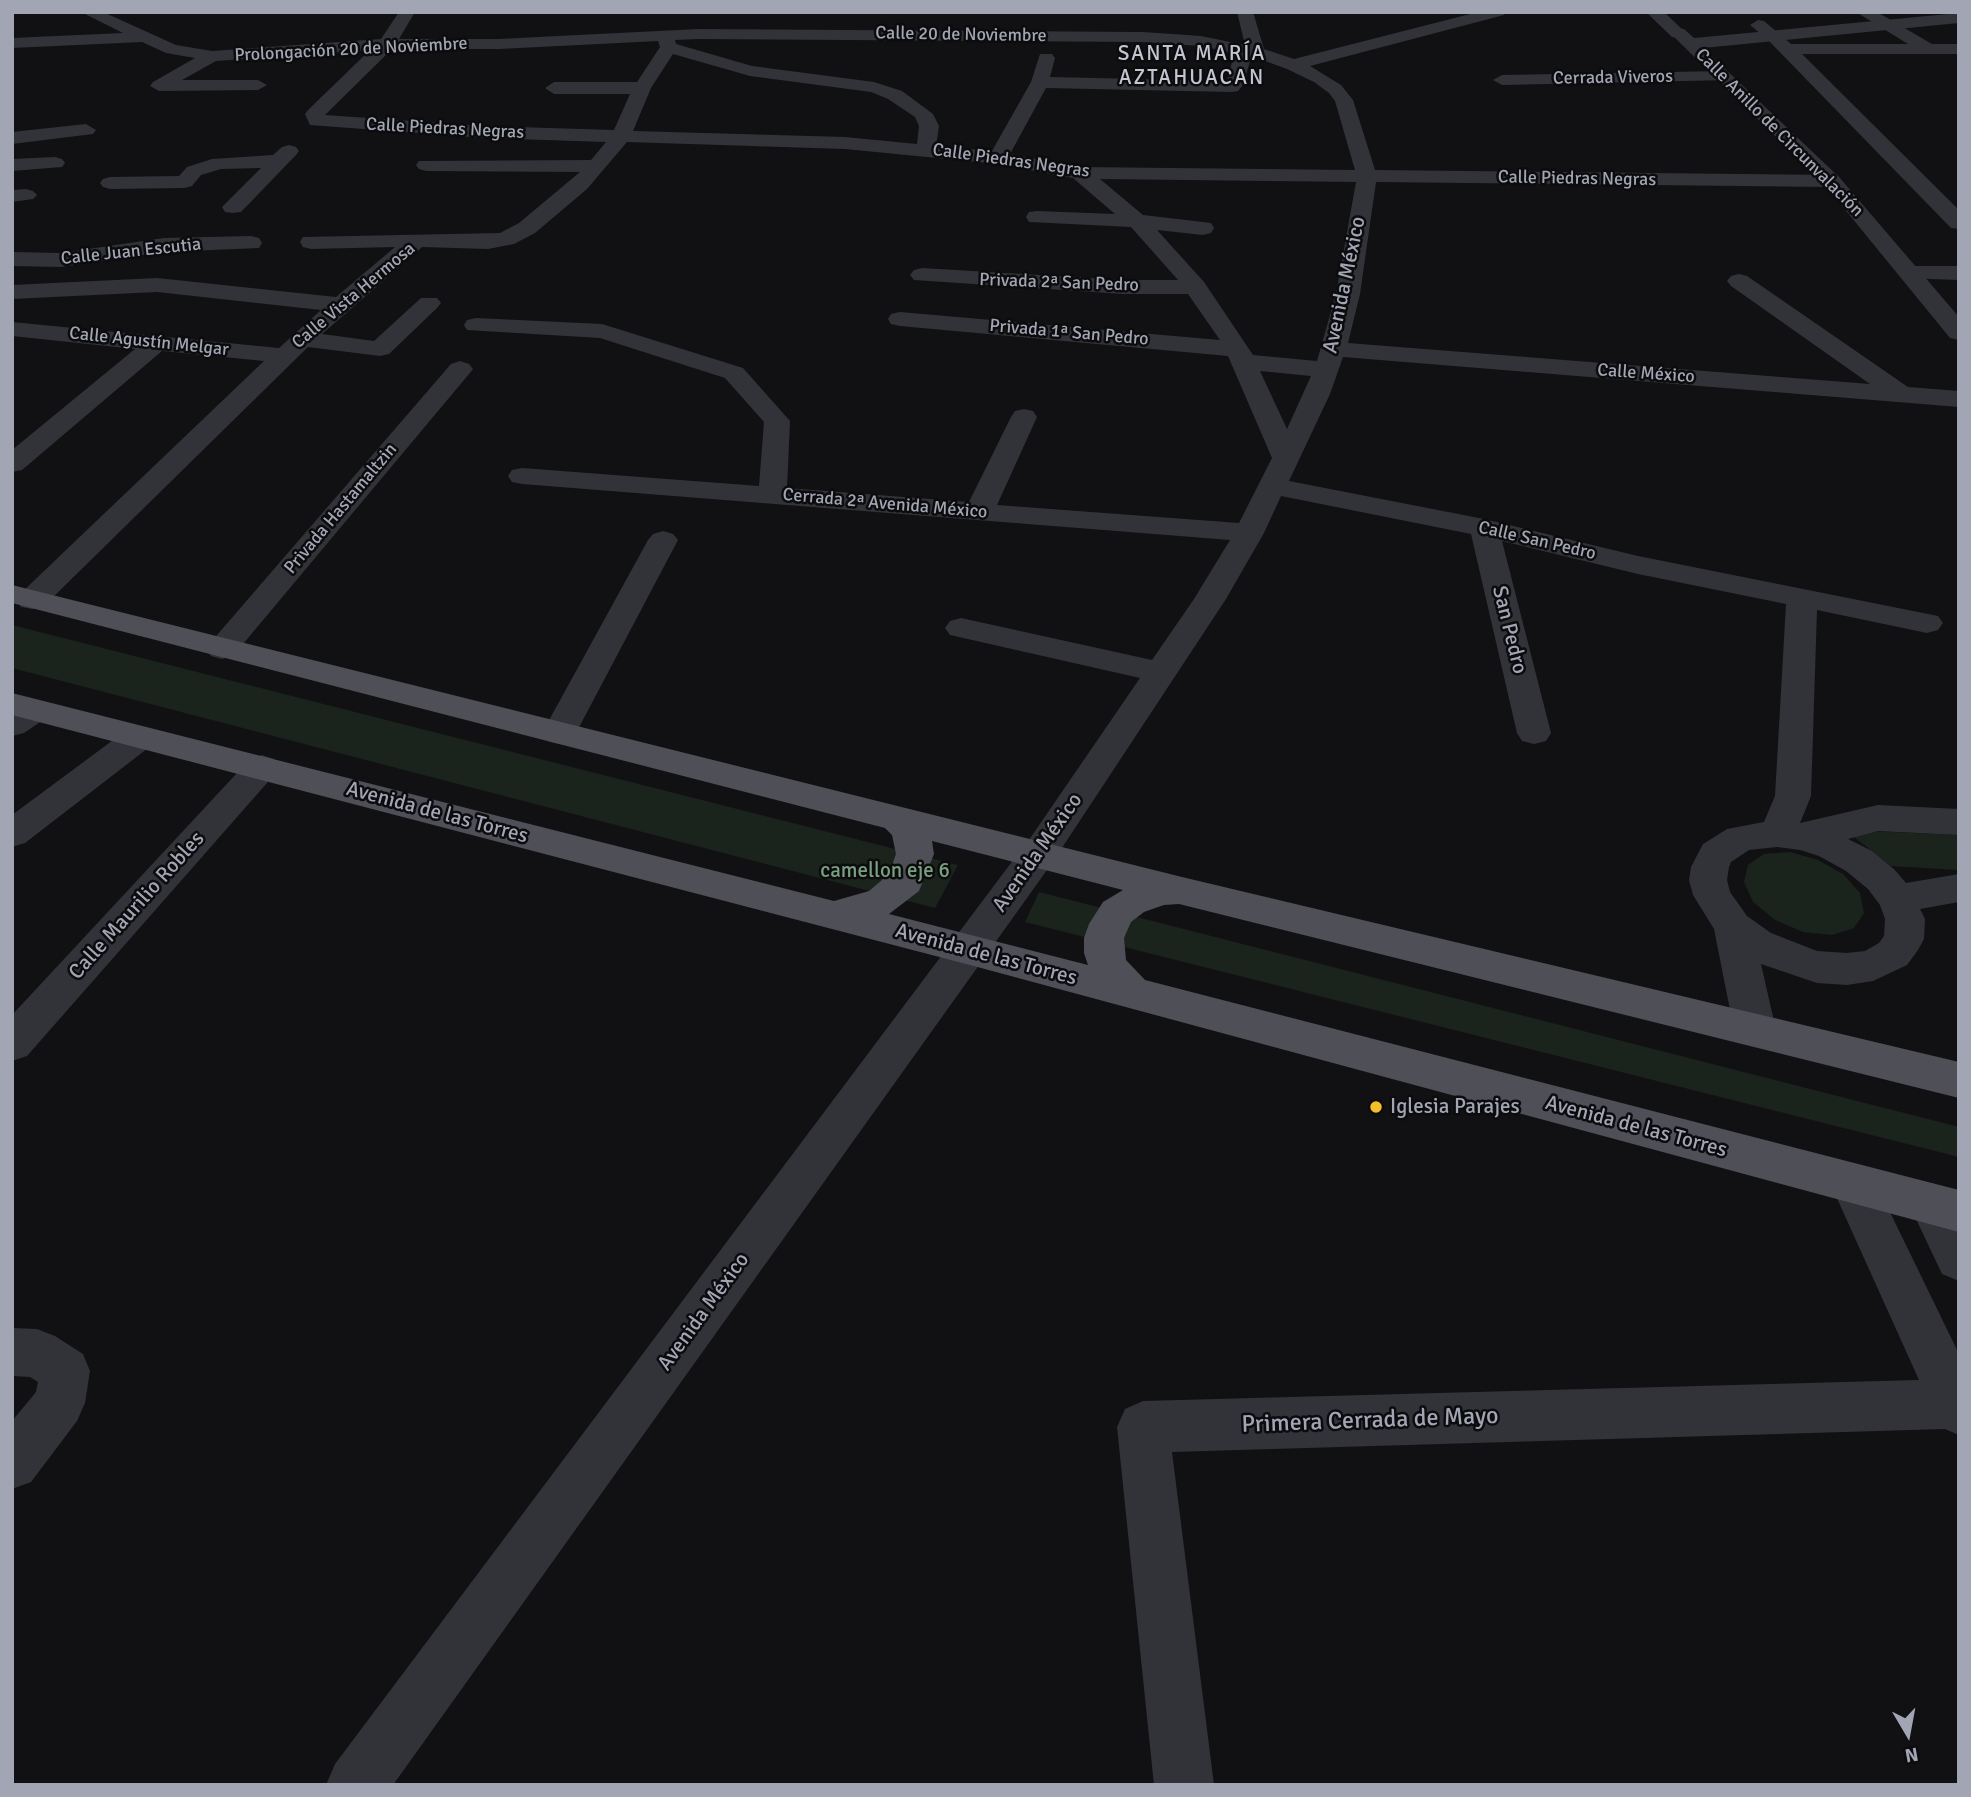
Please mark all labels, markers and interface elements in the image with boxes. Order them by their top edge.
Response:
street label: Calle 20 de Noviembre [875,23,1047,47]
street label: Prolongación 20 de Noviembre [234,33,468,67]
district label: SANTA MARÍA AZTAHUACAN [1119,41,1265,91]
street label: Calle Anillo de Circunvalación [1690,44,1868,222]
street label: Cerrada Viveros [1553,66,1673,90]
street label: Calle Piedras Negras [365,114,525,144]
street label: Calle Piedras Negras [931,139,1091,183]
street label: Calle Piedras Negras [1498,167,1656,191]
street label: Avenida México [1318,214,1372,356]
street label: Calle Juan Escutia [60,234,202,270]
street label: Calle Vista Hermosa [288,238,420,354]
street label: Privada 2ª San Pedro [979,269,1139,297]
street label: Privada 1ª San Pedro [989,315,1149,351]
street label: Calle Agustín Melgar [68,323,230,361]
street label: Calle México [1597,360,1695,388]
street label: Privada Hastamaltzin [280,439,402,579]
street label: Cerrada 2ª Avenida México [782,484,988,524]
street label: Calle San Pedro [1476,517,1598,565]
street label: San Pedro [1486,583,1532,677]
street label: Avenida de las Torres [343,777,531,849]
street label: Avenida México [988,789,1088,917]
street label: Calle Maurilio Robles [64,827,210,985]
park label: camellon eje 6 [820,858,950,884]
street label: Avenida de las Torres [892,919,1080,991]
street label: Avenida de las Torres [1542,1091,1730,1163]
place label: Iglesia Parajes [1390,1094,1520,1120]
marker: Iglesia Parajes [1368,1099,1384,1115]
street label: Avenida México [653,1248,755,1376]
street label: Primera Cerrada de Mayo [1241,1402,1499,1440]
north arrow [1873,1699,1943,1769]
text: N [1903,1742,1920,1768]

